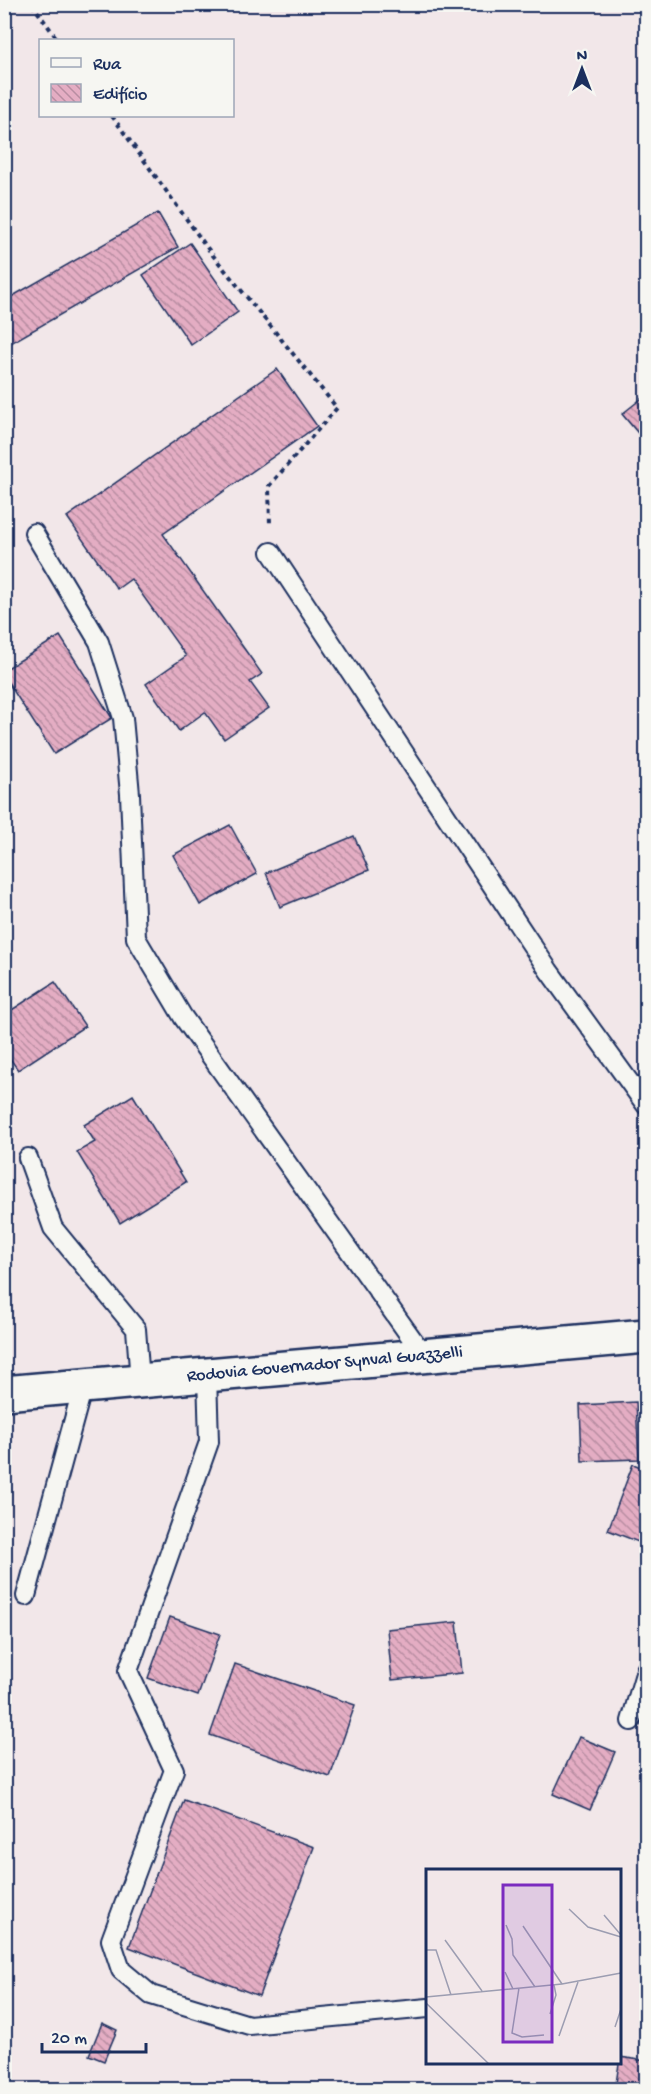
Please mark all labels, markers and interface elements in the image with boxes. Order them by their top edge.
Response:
legend [39,39,234,117]
north arrow [552,39,612,99]
text: N [577,48,588,67]
text: Rua [93,55,122,76]
text: Edifício [93,85,147,106]
street label: Rodovia Governador Synval Guazzelli [186,1342,464,1387]
inset map [426,1869,621,2064]
scale bar [42,2016,146,2054]
text: 20 m [51,2029,87,2050]

